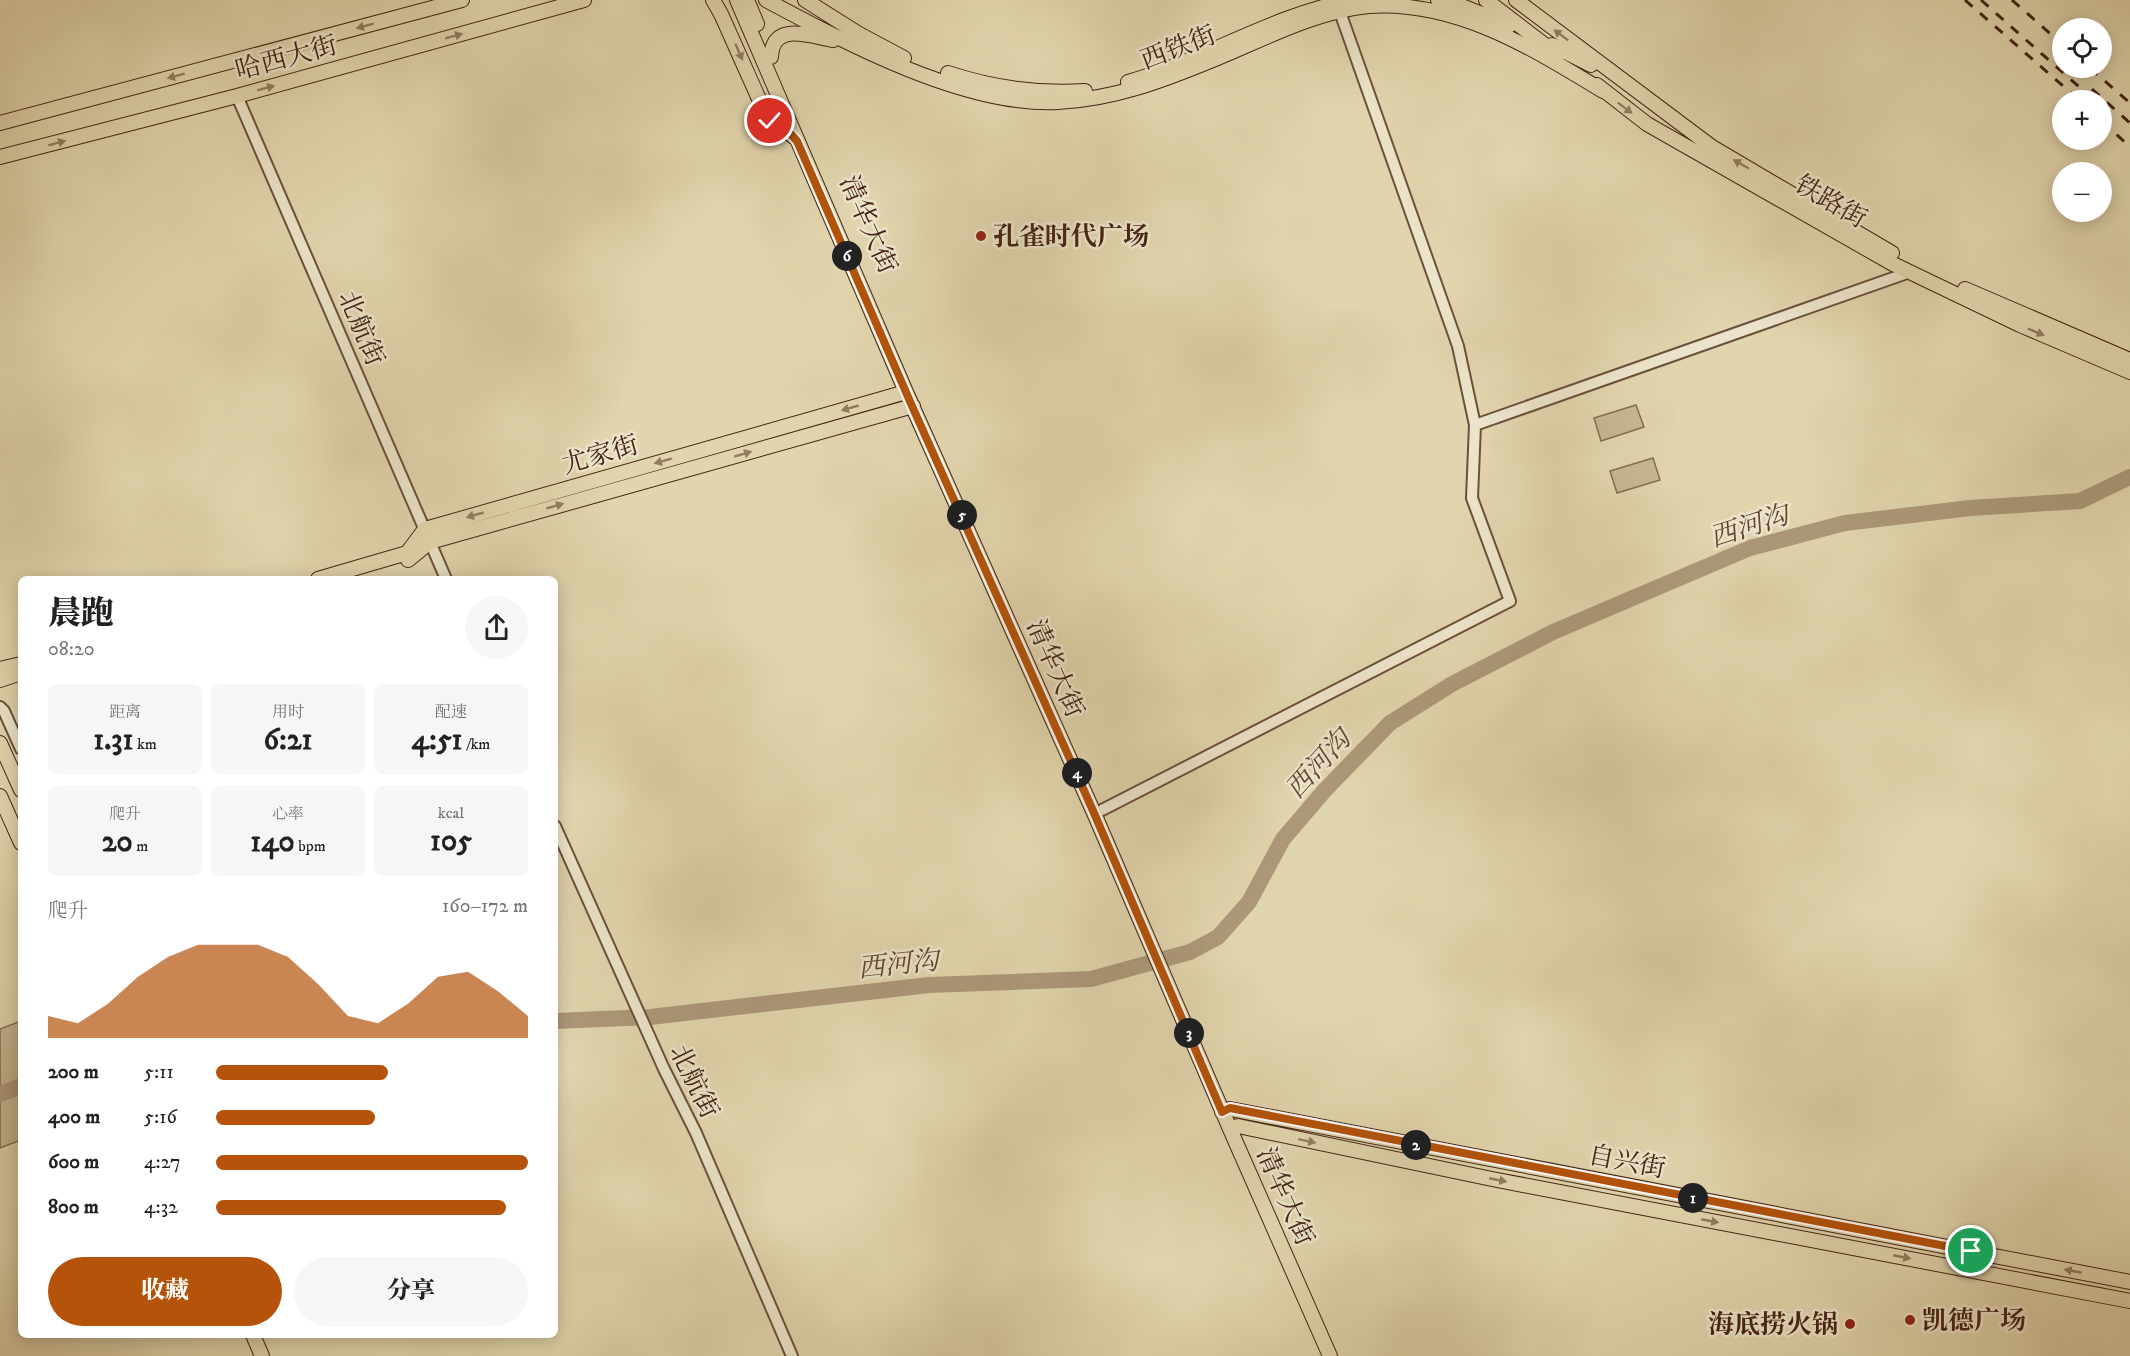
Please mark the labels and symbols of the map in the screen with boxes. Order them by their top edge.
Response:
street label: 西铁街 [1136,19,1221,78]
one-way arrow [355,22,373,31]
street label: 哈西大街 [232,29,341,88]
one-way arrow [1554,29,1569,41]
one-way arrow [445,31,463,40]
one-way arrow [734,44,743,61]
one-way arrow [167,72,185,81]
one-way arrow [257,83,275,92]
pin [744,95,795,146]
one-way arrow [1618,101,1633,113]
one-way arrow [47,137,66,147]
one-way arrow [1732,159,1749,169]
street label: 铁路街 [1788,169,1872,236]
street label: 清华大街 [831,170,904,279]
place label: 孔雀时代广场 [993,221,1149,254]
marker: 孔雀时代广场 [974,229,988,243]
pin: 6 [832,241,862,271]
street label: 北航街 [330,286,391,371]
one-way arrow [2027,327,2044,336]
one-way arrow [841,404,859,413]
street label: 尤家街 [558,429,642,482]
one-way arrow [733,448,752,458]
one-way arrow [653,457,671,466]
water label: 西河沟 [1706,497,1797,556]
pin: 5 [947,500,977,530]
one-way arrow [546,501,564,511]
one-way arrow [466,511,484,520]
street label: 清华大街 [1018,614,1091,723]
water label: 西河沟 [1279,720,1361,806]
pin: 4 [1062,758,1092,788]
water label: 西河沟 [856,943,944,986]
pin: 3 [1174,1018,1204,1048]
street label: 北航街 [662,1039,726,1124]
pin: 2 [1401,1130,1431,1160]
one-way arrow [1298,1137,1317,1146]
street label: 自兴街 [1585,1139,1668,1186]
street label: 清华大街 [1248,1142,1321,1251]
one-way arrow [1489,1176,1508,1185]
pin: 1 [1678,1183,1708,1213]
one-way arrow [1701,1217,1720,1226]
pin [1945,1225,1996,1276]
one-way arrow [1892,1253,1911,1262]
one-way arrow [2063,1266,2082,1275]
place label: 凯德广场 [1922,1305,2026,1338]
place label: 海底捞火锅 [1708,1309,1838,1342]
marker: 凯德广场 [1903,1313,1917,1327]
marker: 海底捞火锅 [1843,1317,1857,1331]

